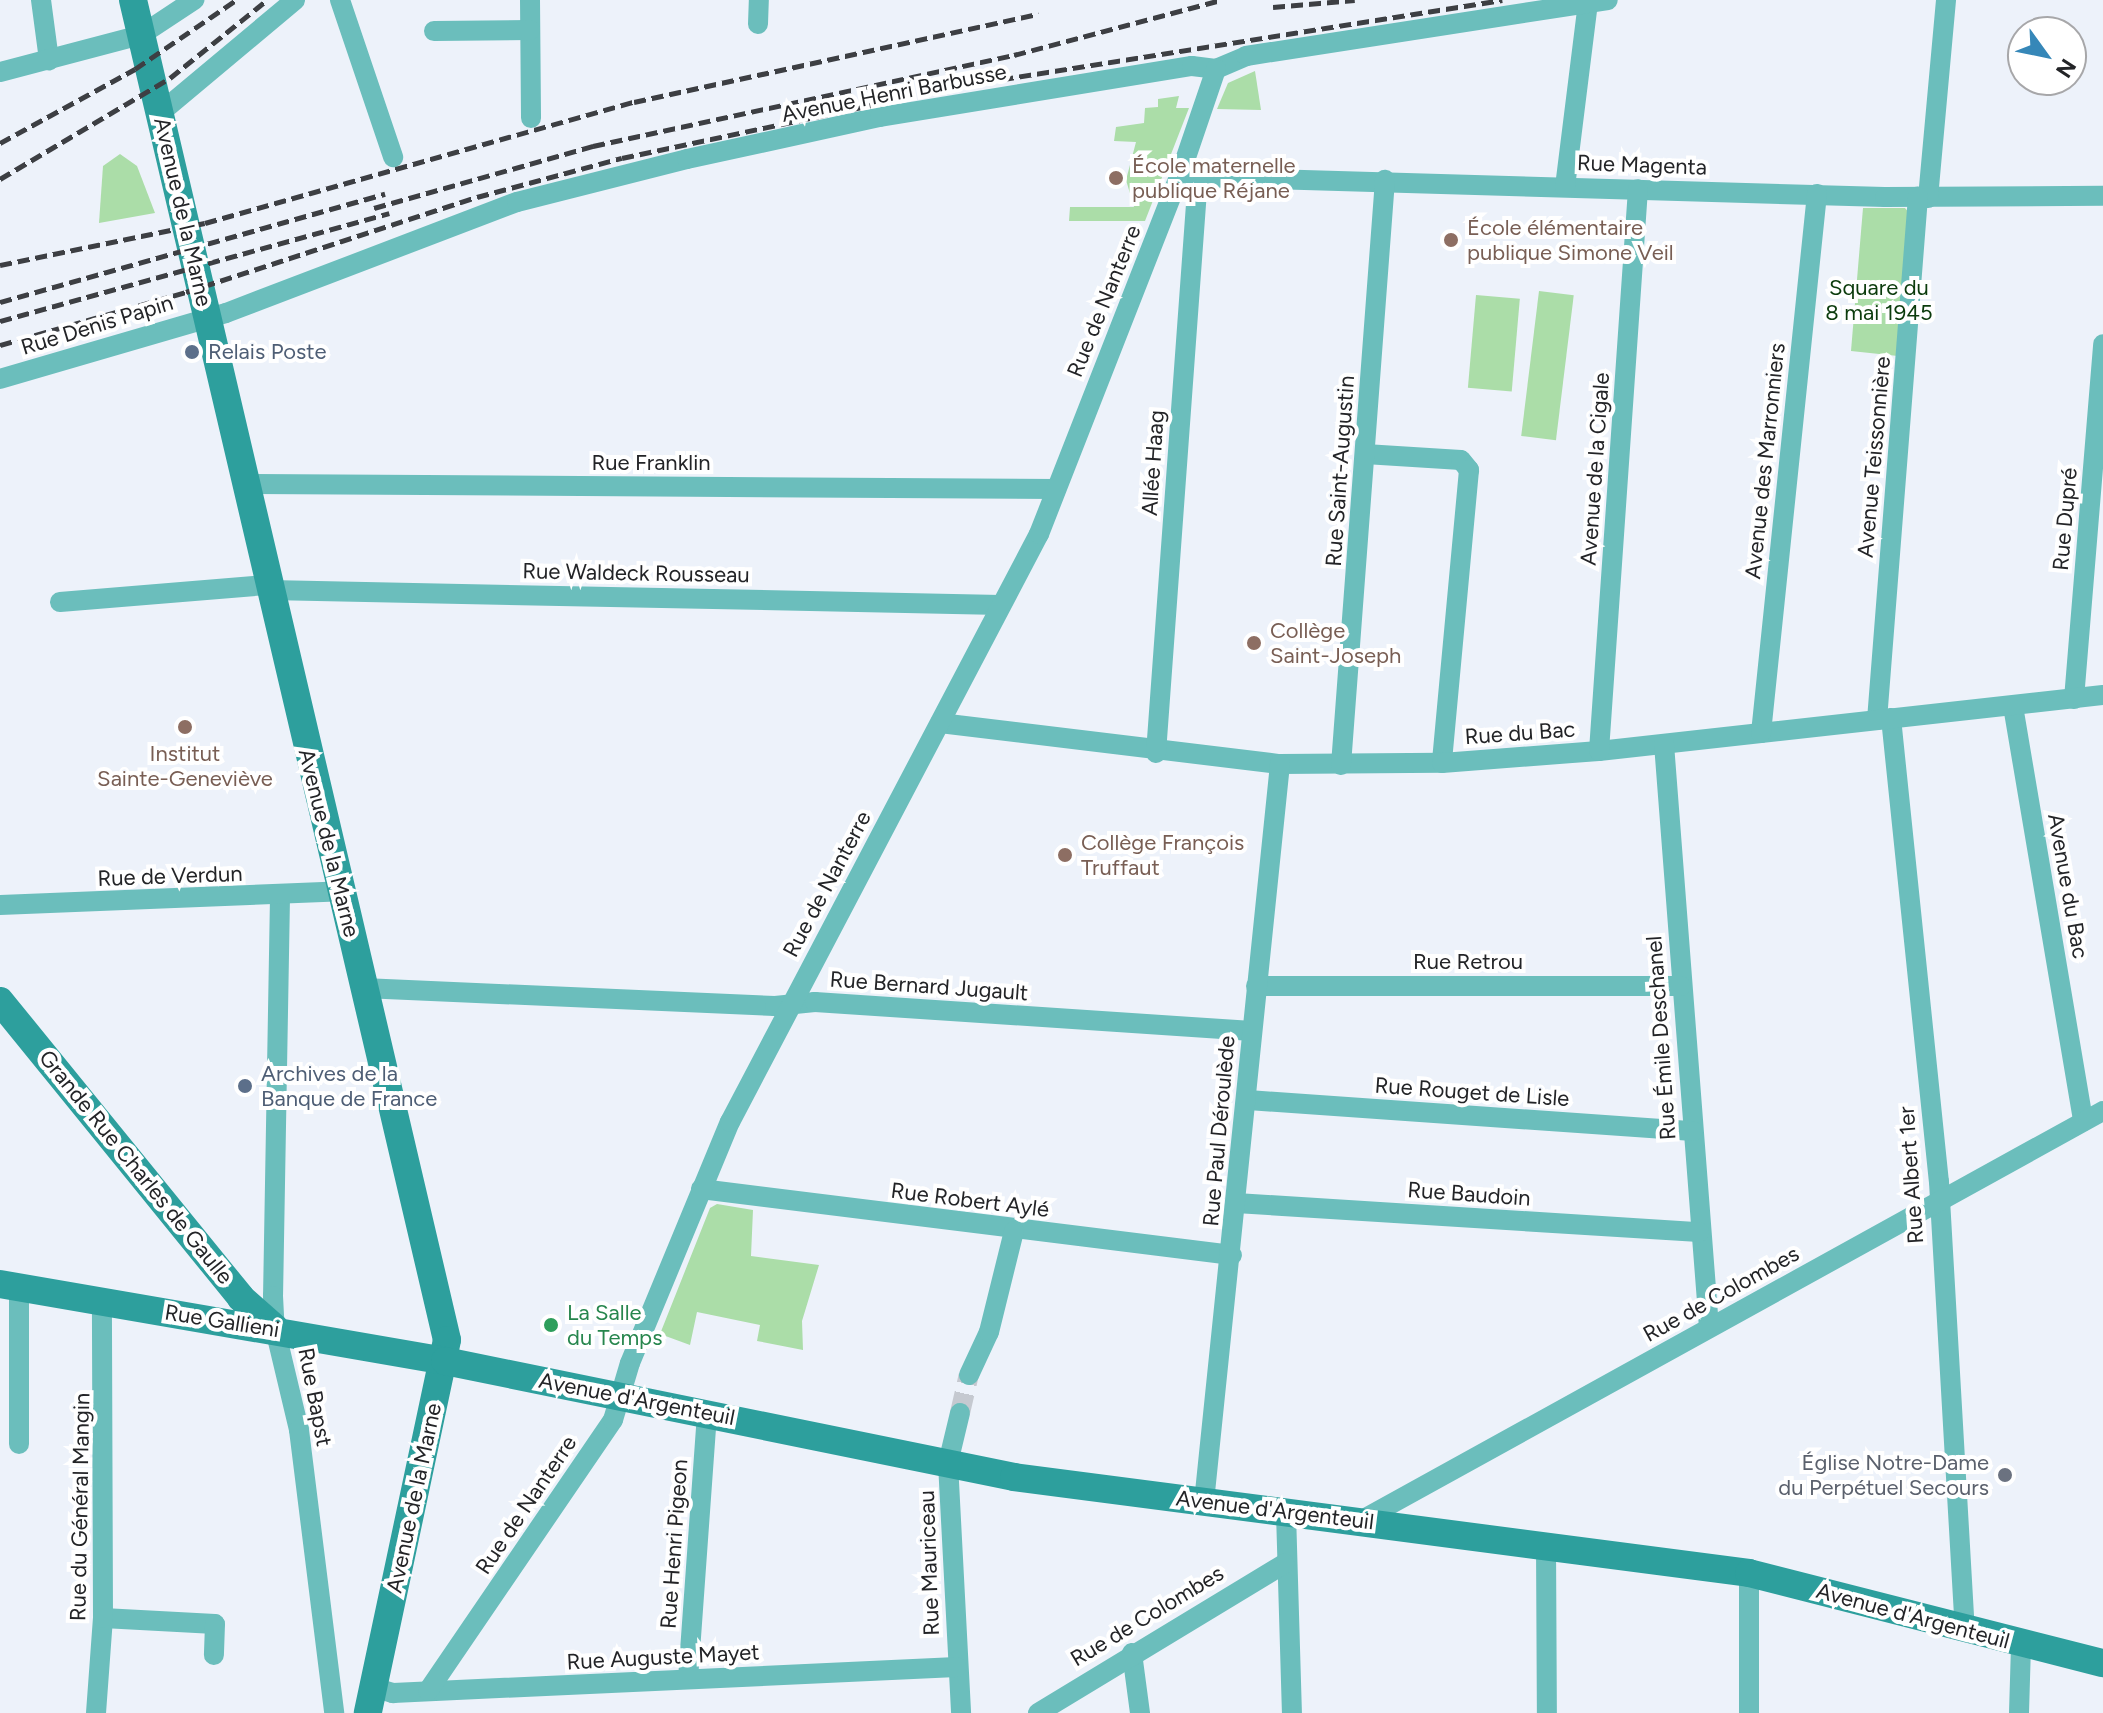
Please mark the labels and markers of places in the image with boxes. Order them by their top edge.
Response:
place label: École maternelle publique Réjane [1132,152,1296,204]
marker: École maternelle publique Réjane [1107,169,1125,187]
place label: École élémentaire publique Simone Veil [1467,214,1674,266]
marker: École élémentaire publique Simone Veil [1442,231,1460,249]
place label: Relais Poste [208,339,326,365]
marker: Relais Poste [183,343,201,361]
place label: Collège Saint-Joseph [1270,617,1401,668]
marker: Collège Saint-Joseph [1245,634,1263,652]
marker: Institut Sainte-Geneviève [176,718,194,736]
place label: Institut Sainte-Geneviève [97,740,273,792]
place label: Collège François Truffaut [1081,829,1244,880]
marker: Collège François Truffaut [1056,846,1074,864]
place label: Archives de la Banque de France [261,1060,437,1112]
marker: Archives de la Banque de France [236,1077,254,1095]
place label: La Salle du Temps [567,1299,662,1350]
marker: La Salle du Temps [542,1316,560,1334]
place label: Église Notre-Dame du Perpétuel Secours [1778,1449,1989,1500]
marker: Église Notre-Dame du Perpétuel Secours [1996,1466,2014,1484]

